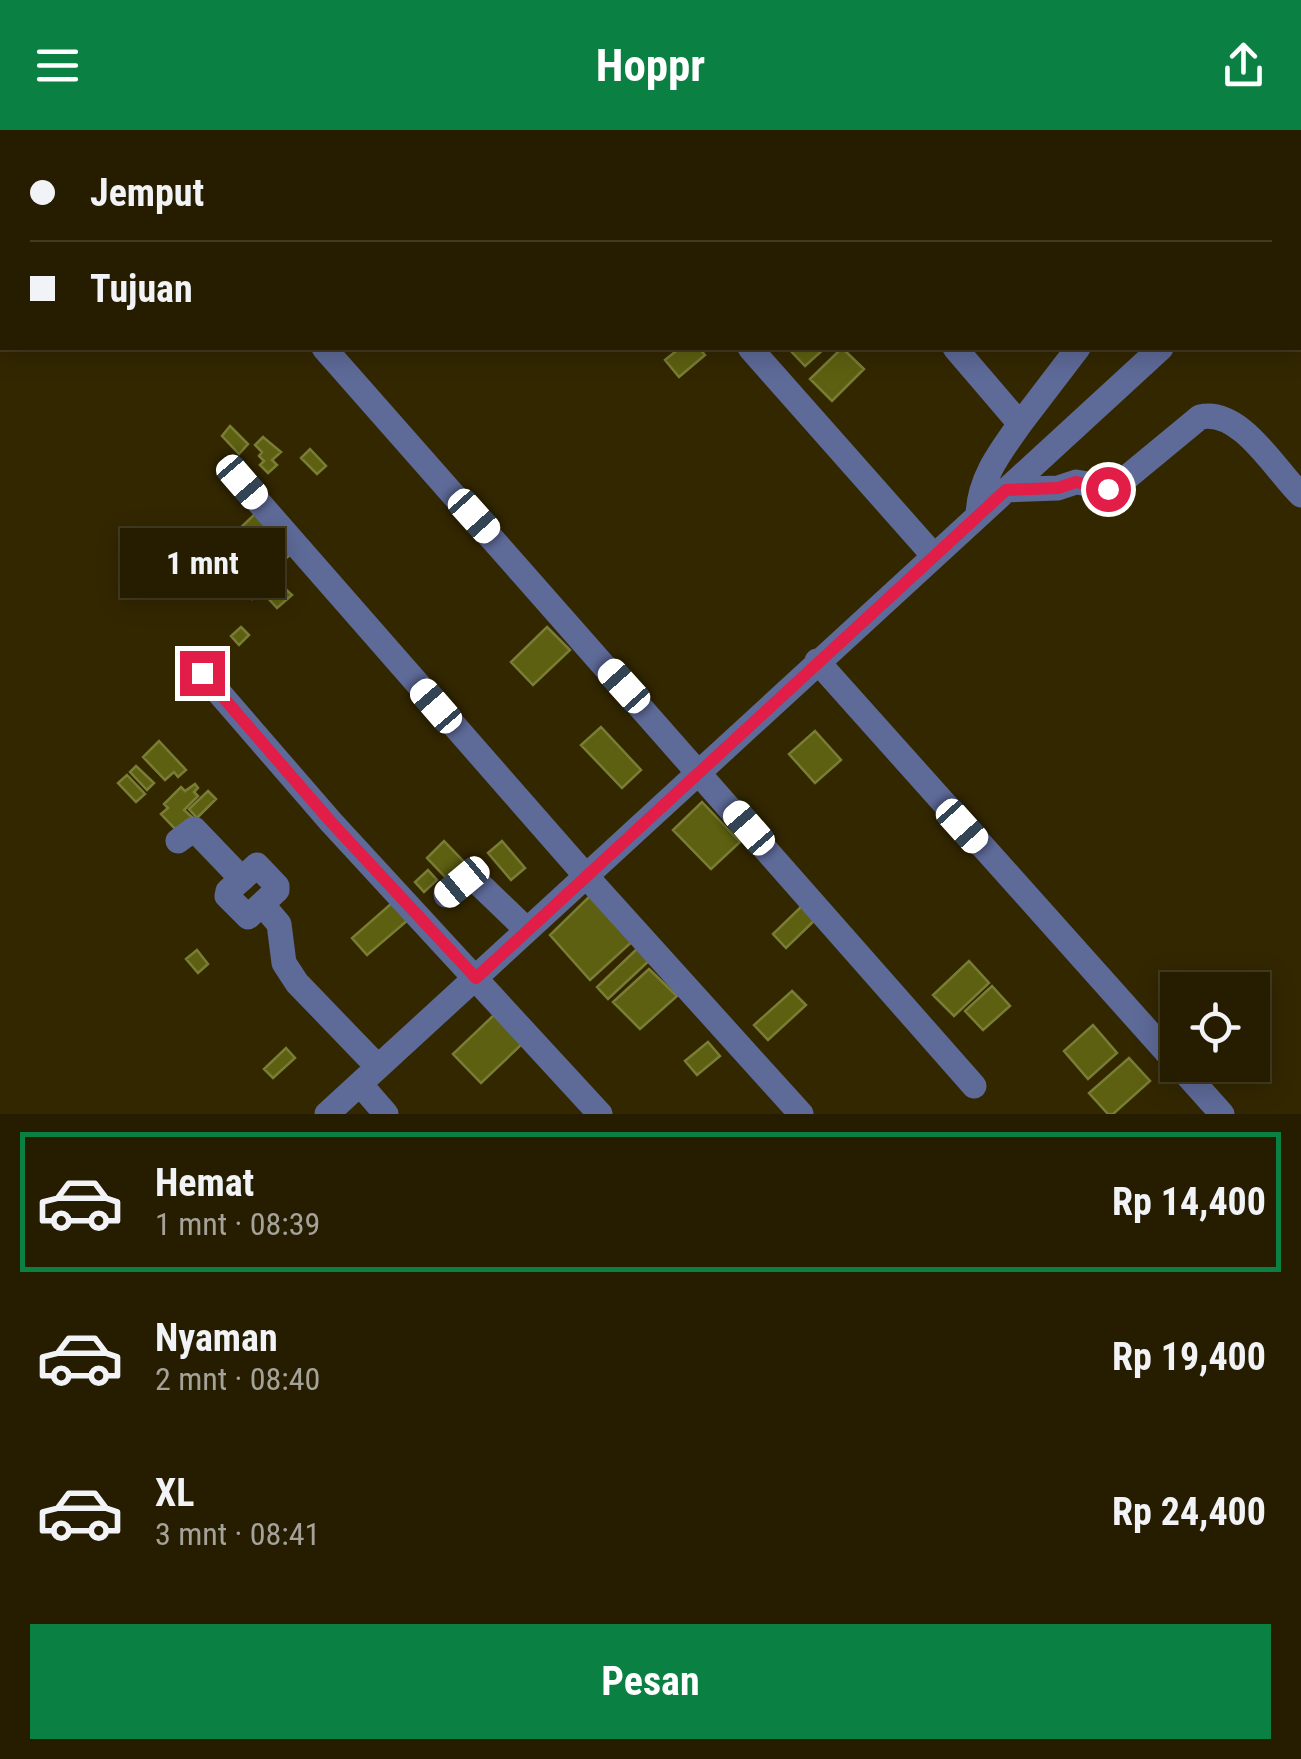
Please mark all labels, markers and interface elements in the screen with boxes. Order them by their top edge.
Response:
icon: menu [30,38,85,93]
icon: share [1216,38,1271,93]
text: Hoppr [596,39,705,92]
text: Jemput [90,171,204,215]
text: Tujuan [90,267,193,311]
car [211,450,273,514]
route start [1086,467,1131,512]
car [443,484,505,548]
callout: 1 mnt [120,528,284,598]
text: 1 mnt [166,544,239,582]
route end [180,651,225,696]
car [593,654,655,718]
car [405,674,467,738]
car [931,794,993,858]
car [718,796,780,860]
car [429,851,495,913]
map controls [1160,972,1270,1082]
button: locate [1160,972,1270,1082]
icon: car [35,1157,125,1247]
text: Hemat [155,1161,254,1205]
text: Rp 14,400 [1112,1180,1266,1224]
text: 1 mnt · 08:39 [155,1205,320,1243]
icon: car [35,1312,125,1402]
text: Nyaman [155,1316,278,1360]
text: Rp 19,400 [1112,1335,1266,1379]
text: 2 mnt · 08:40 [155,1360,320,1398]
icon: car [35,1467,125,1557]
text: XL [155,1471,194,1515]
text: Rp 24,400 [1112,1490,1266,1534]
text: 3 mnt · 08:41 [155,1515,320,1553]
button: Pesan [30,1624,1271,1739]

